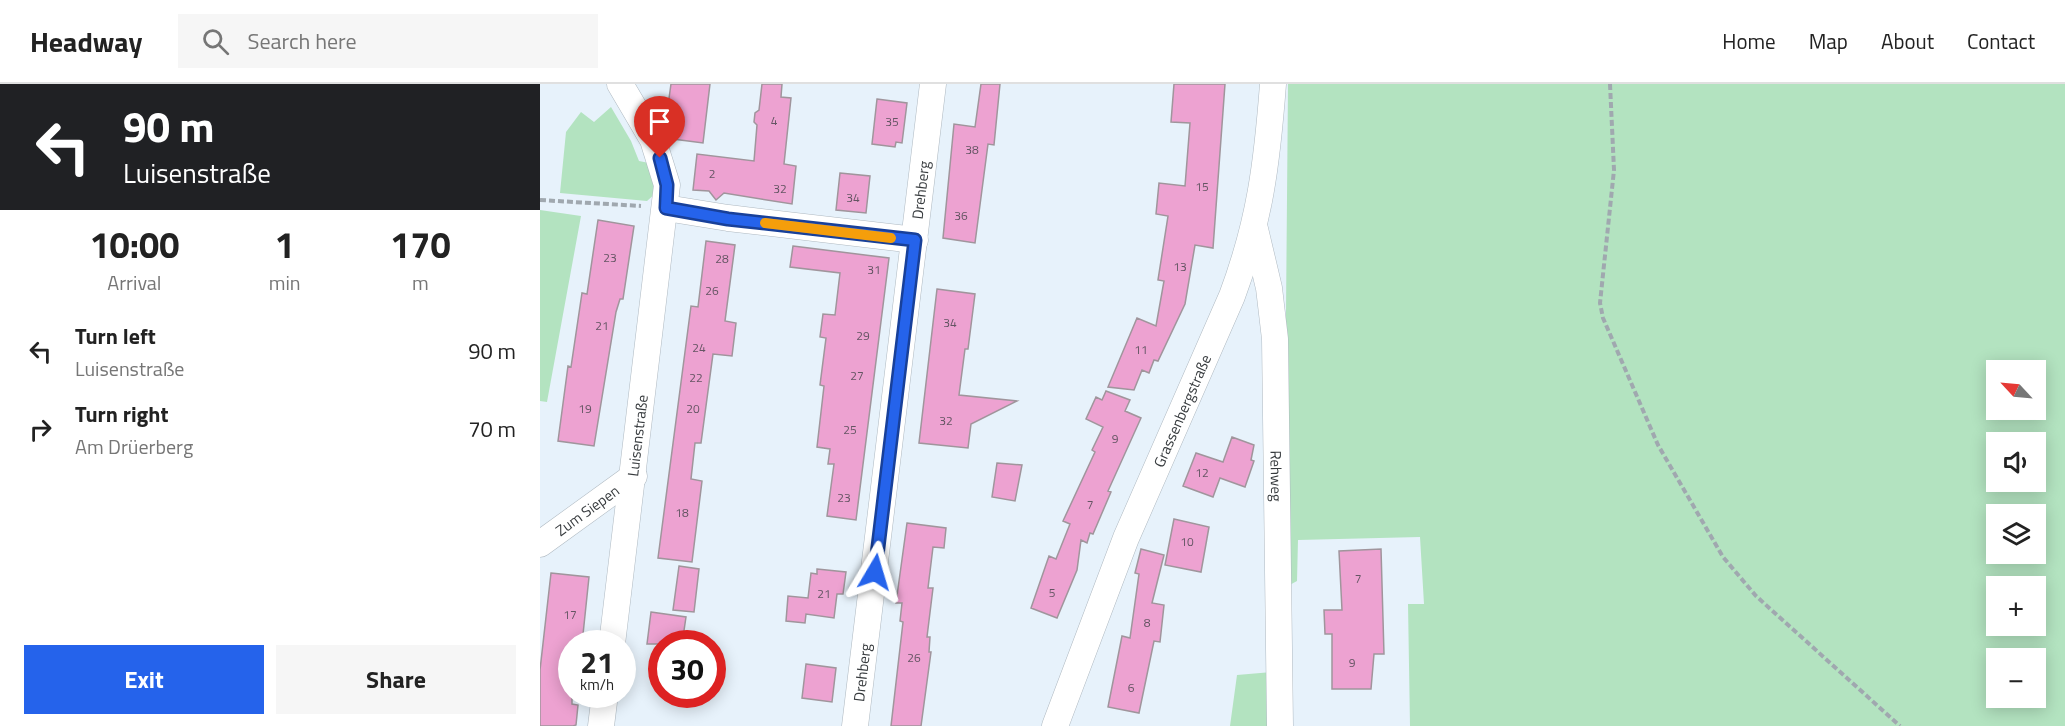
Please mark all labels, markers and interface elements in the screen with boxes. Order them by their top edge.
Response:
search box [178,14,598,68]
text: Headway [30,20,142,63]
text: Search here [247,24,357,58]
icon: search [199,25,232,58]
text: Home [1722,25,1776,57]
text: Map [1809,25,1848,57]
text: About [1881,25,1934,57]
text: Contact [1967,25,2035,57]
text: 90 m [123,94,215,158]
pin [634,96,685,158]
icon: arrive [643,105,676,138]
icon: left [24,108,102,186]
house number: 4 [771,111,778,130]
house number: 35 [885,112,899,131]
house number: 38 [965,140,979,159]
text: Luisenstraße [123,152,271,193]
street label: Drehberg [905,159,935,220]
house number: 2 [709,164,715,183]
house number: 15 [1195,177,1209,196]
house number: 32 [773,179,787,198]
house number: 34 [846,188,860,207]
house number: 36 [954,206,968,225]
text: 10:00 [89,217,179,272]
text: 1 [275,217,295,272]
text: 170 [390,217,451,272]
house number: 23 [603,248,617,267]
house number: 28 [715,249,729,268]
house number: 13 [1173,257,1187,276]
house number: 31 [867,260,881,279]
text: Arrival [107,267,162,298]
text: min [269,267,301,298]
text: m [412,267,429,298]
house number: 26 [705,281,719,300]
house number: 34 [943,313,957,332]
house number: 21 [595,316,609,335]
text: Turn left [75,319,156,353]
house number: 29 [856,326,870,345]
text: 90 m [468,334,516,368]
icon: left [24,335,57,368]
house number: 24 [692,338,706,357]
house number: 11 [1134,340,1148,359]
street label: Grassenbergstraße [1147,351,1217,471]
text: Luisenstraße [75,353,184,384]
north arrow [1986,360,2046,420]
map controls [1986,360,2046,708]
house number: 27 [850,366,864,385]
house number: 22 [689,368,703,387]
street label: Luisenstraße [621,393,653,478]
text: Turn right [75,397,169,431]
house number: 19 [578,399,592,418]
house number: 20 [686,399,700,418]
house number: 32 [939,411,953,430]
text: 70 m [468,412,516,446]
icon: right [24,413,57,446]
house number: 25 [843,420,857,439]
house number: 9 [1112,429,1119,448]
text: Am Drüerberg [75,431,193,462]
button: sound [1986,432,2046,492]
street label: Rehweg [1265,450,1289,502]
house number: 12 [1195,463,1209,482]
street label: Zum Siepen [550,479,624,541]
house number: 23 [837,488,851,507]
house number: 7 [1087,495,1093,514]
house number: 18 [675,503,689,522]
button: layers [1986,504,2046,564]
house number: 10 [1180,532,1194,551]
position arrow [843,540,907,604]
house number: 7 [1355,569,1361,588]
button: + [1986,576,2046,636]
house number: 5 [1049,583,1056,602]
house number: 21 [817,584,831,603]
house number: 17 [563,605,577,624]
house number: 8 [1144,613,1151,632]
speed limit sign: 30 [648,630,726,708]
text: 21 [580,639,614,685]
street label: Drehberg [847,642,877,703]
button: Exit [24,645,264,714]
button: Share [276,645,516,714]
house number: 26 [907,648,921,667]
button: − [1986,648,2046,708]
house number: 9 [1349,653,1356,672]
text: km/h [580,673,614,696]
house number: 6 [1128,678,1135,697]

